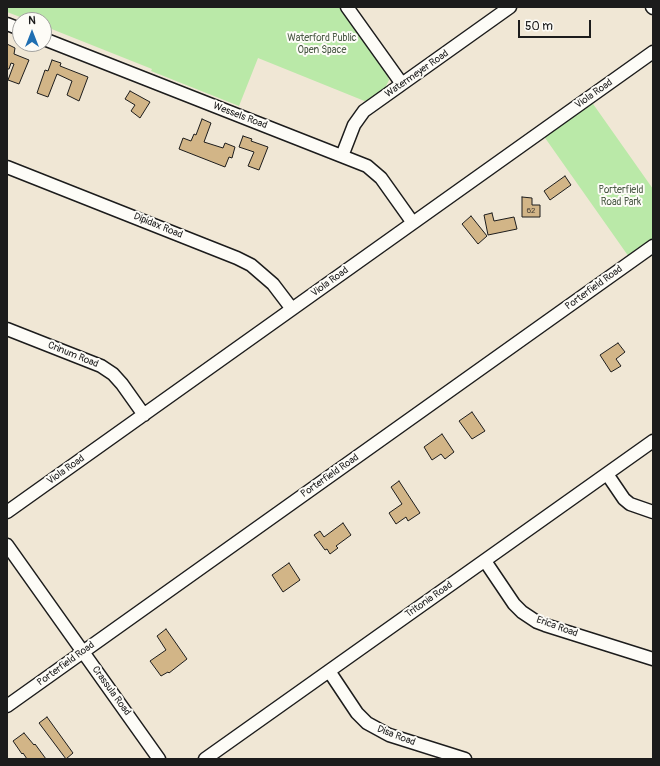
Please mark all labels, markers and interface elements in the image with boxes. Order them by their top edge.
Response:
north arrow [12,12,52,52]
scale bar [520,12,593,38]
text: N [28,14,36,27]
text: 50 m [525,19,553,34]
park label: Waterford Public Open Space [287,32,357,56]
street label: Watermeyer Road [383,48,451,100]
street label: Viola Road [573,77,615,111]
street label: Wessels Road [211,100,269,132]
park label: Porterfield Road Park [598,184,644,208]
house number: 62 [526,206,536,216]
street label: Dipidax Road [132,211,184,241]
street label: Porterfield Road [563,263,625,313]
street label: Viola Road [309,264,351,300]
street label: Crinum Road [46,339,100,371]
street label: Porterfield Road [299,452,361,500]
street label: Viola Road [45,453,87,487]
street label: Tritonia Road [403,579,455,621]
street label: Erica Road [535,614,579,640]
street label: Porterfield Road [35,639,97,689]
street label: Crassula Road [89,664,133,718]
street label: Disa Road [375,723,417,749]

